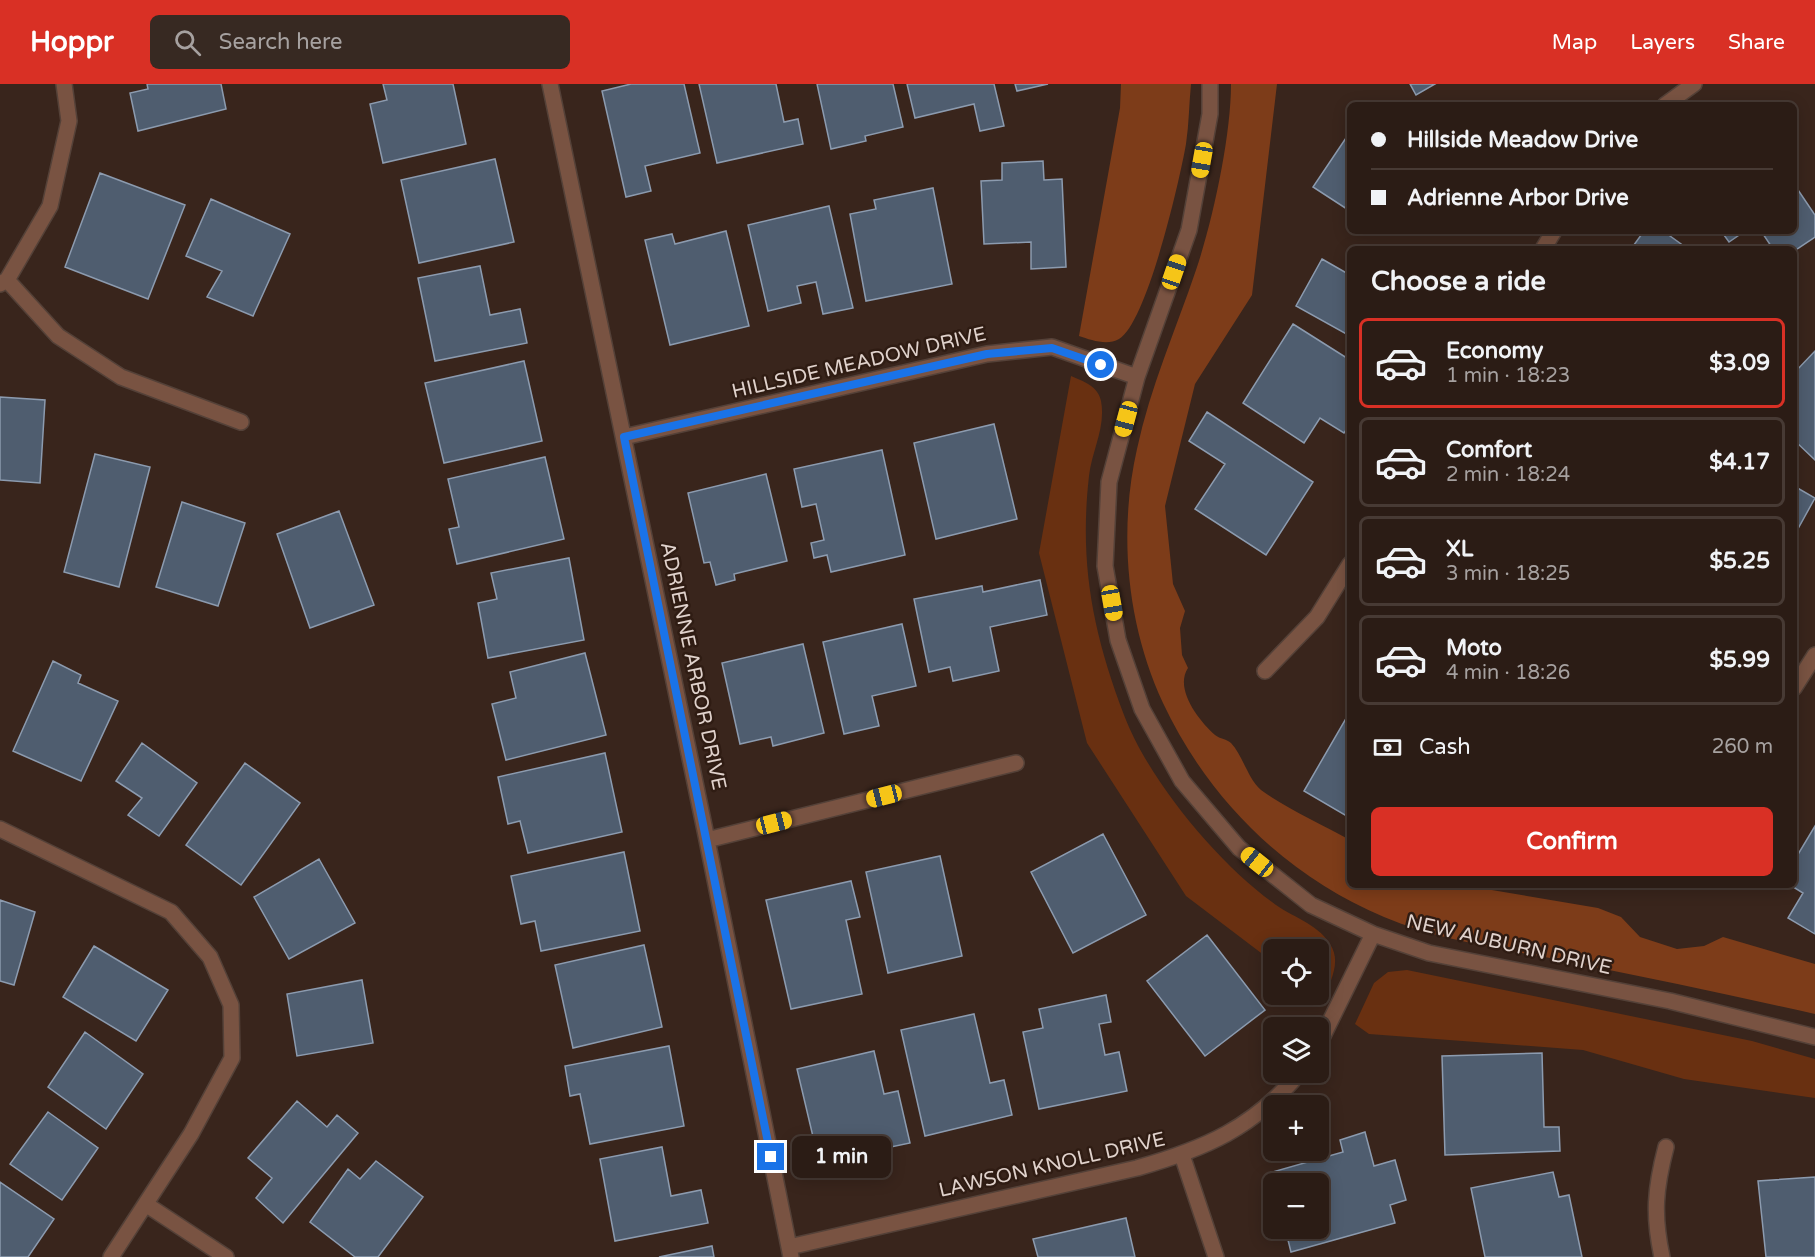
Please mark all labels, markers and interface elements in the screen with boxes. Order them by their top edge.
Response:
search box [150,15,570,69]
text: Hoppr [30,25,114,59]
icon: search [171,26,204,59]
text: Search here [219,29,343,55]
text: Map [1552,30,1597,55]
text: Layers [1630,30,1695,55]
text: Share [1728,30,1785,55]
text: Hillside Meadow Drive [1407,127,1638,153]
car [1190,141,1214,179]
text: Adrienne Arbor Drive [1407,185,1629,211]
car [1160,252,1188,292]
text: Choose a ride [1371,265,1546,298]
street label: HILLSIDE MEADOW DRIVE [730,322,988,404]
icon: car [1374,336,1428,390]
text: Economy [1446,338,1543,364]
text: $3.09 [1709,350,1770,376]
route start [1087,351,1114,378]
text: 1 min · 18:23 [1446,364,1570,388]
car [1113,399,1139,439]
icon: car [1374,435,1428,489]
text: Comfort [1446,437,1532,463]
text: $4.17 [1709,449,1770,475]
text: 2 min · 18:24 [1446,463,1570,487]
icon: car [1374,534,1428,588]
text: XL [1446,536,1473,562]
street label: ADRIENNE ARBOR DRIVE [655,540,731,792]
text: $5.25 [1709,548,1770,574]
text: 3 min · 18:25 [1446,562,1570,586]
car [1100,584,1124,622]
icon: car [1374,633,1428,687]
text: Moto [1446,635,1502,661]
text: $5.99 [1709,647,1770,673]
text: 4 min · 18:26 [1446,661,1570,685]
icon: cash [1371,731,1404,764]
text: Cash [1419,734,1471,760]
text: 260 m [1712,735,1773,759]
car [864,783,904,809]
button: Confirm [1371,807,1773,876]
car [754,810,794,836]
car [1237,844,1277,880]
street label: NEW AUBURN DRIVE [1404,910,1614,980]
map controls [1263,939,1329,1239]
button: locate [1263,939,1329,1005]
button: layers [1263,1017,1329,1083]
button: + [1263,1095,1329,1161]
street label: LAWSON KNOLL DRIVE [936,1127,1168,1203]
callout: 1 min [792,1136,891,1178]
route end [757,1143,784,1170]
text: 1 min [815,1145,868,1169]
button: − [1263,1173,1329,1239]

